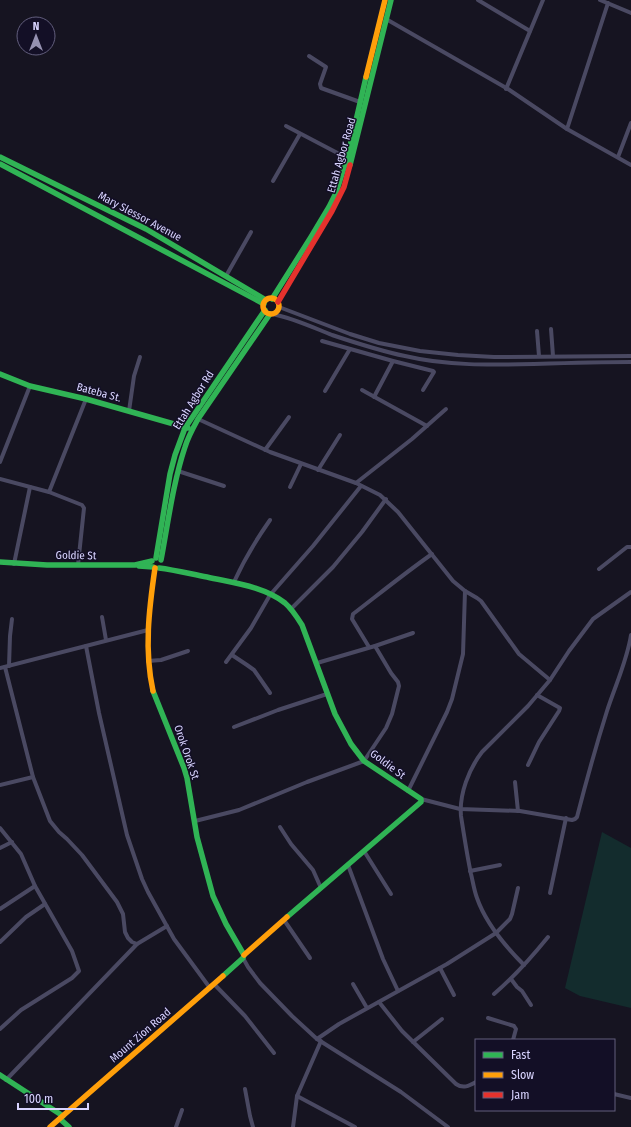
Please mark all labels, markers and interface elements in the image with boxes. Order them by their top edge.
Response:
north arrow [16,16,56,56]
text: N [33,20,39,33]
street label: Ettah Agbor Road [325,116,358,194]
street label: Mary Slessor Avenue [96,189,184,244]
street label: Ettah Agbor Rd [170,369,217,432]
street label: Bateba St. [75,380,122,405]
street label: Goldie St [56,549,97,562]
street label: Orok Orok St [171,723,202,782]
street label: Goldie St [368,747,408,782]
street label: Mount Zion Road [107,1005,173,1065]
legend [475,1039,615,1111]
text: Fast [511,1048,530,1062]
text: Slow [511,1068,534,1082]
scale bar [18,1085,88,1111]
text: Jam [511,1088,529,1102]
text: 100 m [24,1092,53,1106]

